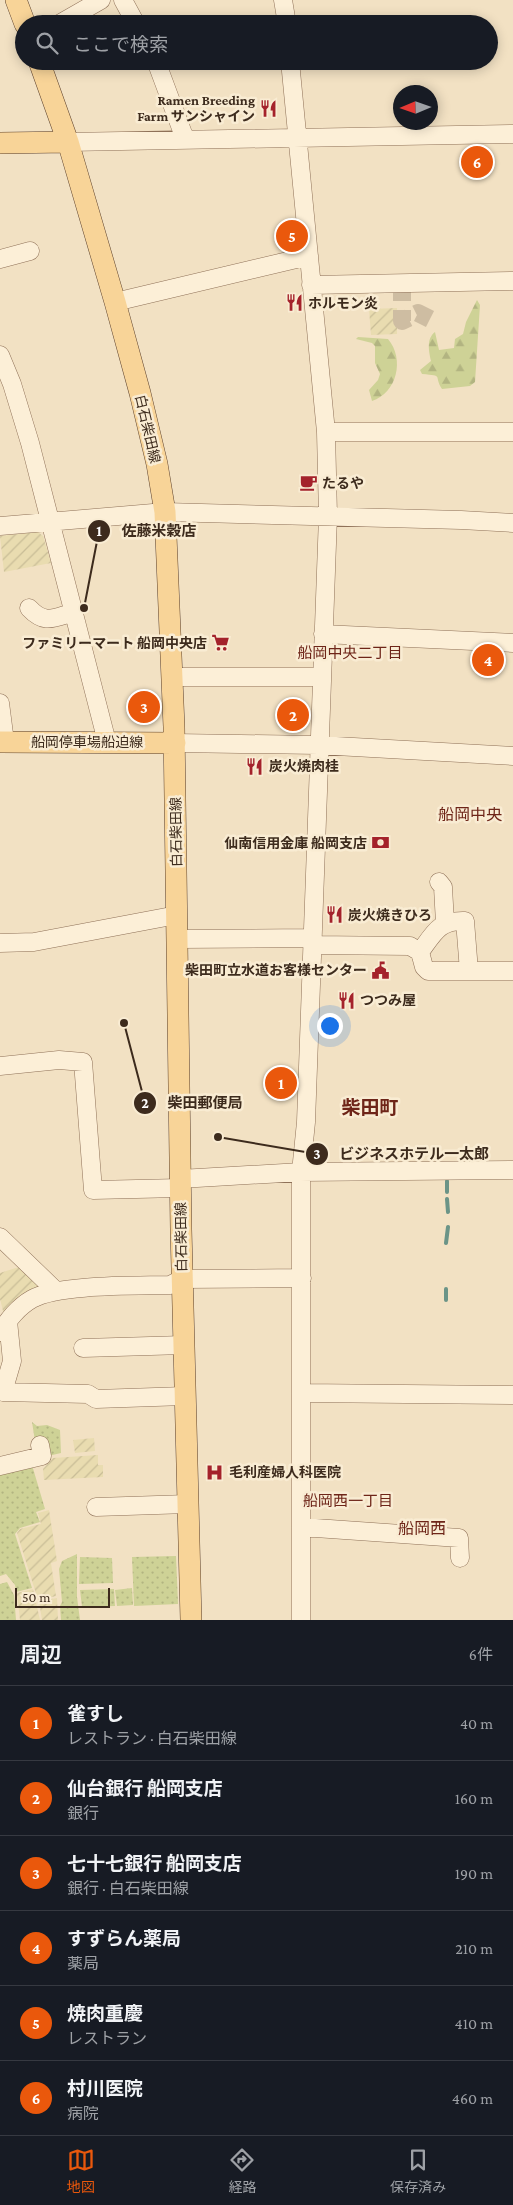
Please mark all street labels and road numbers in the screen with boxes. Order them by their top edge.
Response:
street label: 白石柴田線 [132,393,164,465]
street label: 船岡停車場船迫線 [31,734,143,750]
street label: 白石柴田線 [167,797,185,867]
street label: 白石柴田線 [172,1202,190,1272]

